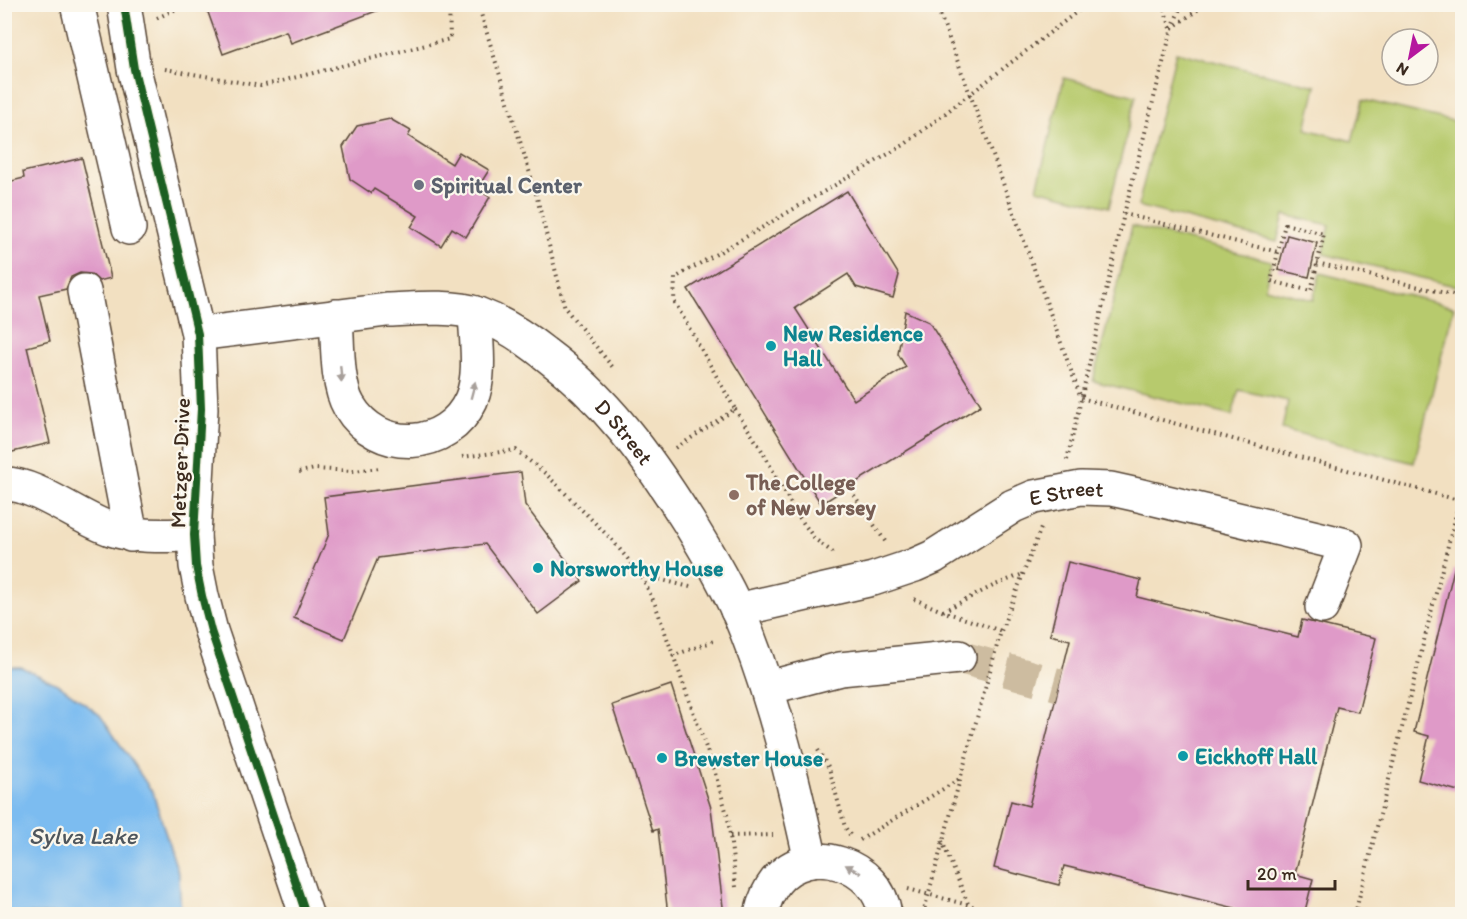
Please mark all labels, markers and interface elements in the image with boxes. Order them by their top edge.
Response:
north arrow [1380,27,1440,87]
text: N [1393,58,1412,80]
place label: Spiritual Center [431,172,583,199]
marker: Spiritual Center [412,178,426,192]
place label: New Residence Hall [783,320,923,372]
marker: New Residence Hall [764,339,778,353]
one-way arrow [336,365,346,384]
one-way arrow [469,381,479,399]
street label: D Street [589,393,660,470]
street label: Metzger Drive [164,397,196,529]
place label: The College of New Jersey [745,469,876,521]
street label: E Street [1027,474,1104,511]
marker: The College of New Jersey [727,488,741,502]
place label: Norsworthy House [550,555,724,582]
marker: Norsworthy House [531,561,545,575]
place label: Eickhoff Hall [1195,743,1318,770]
place label: Brewster House [674,745,823,772]
marker: Eickhoff Hall [1176,749,1190,763]
marker: Brewster House [655,751,669,765]
water label: Sylva Lake [29,821,139,850]
scale bar [1248,853,1335,891]
text: 20 m [1257,863,1297,885]
one-way arrow [844,864,861,874]

